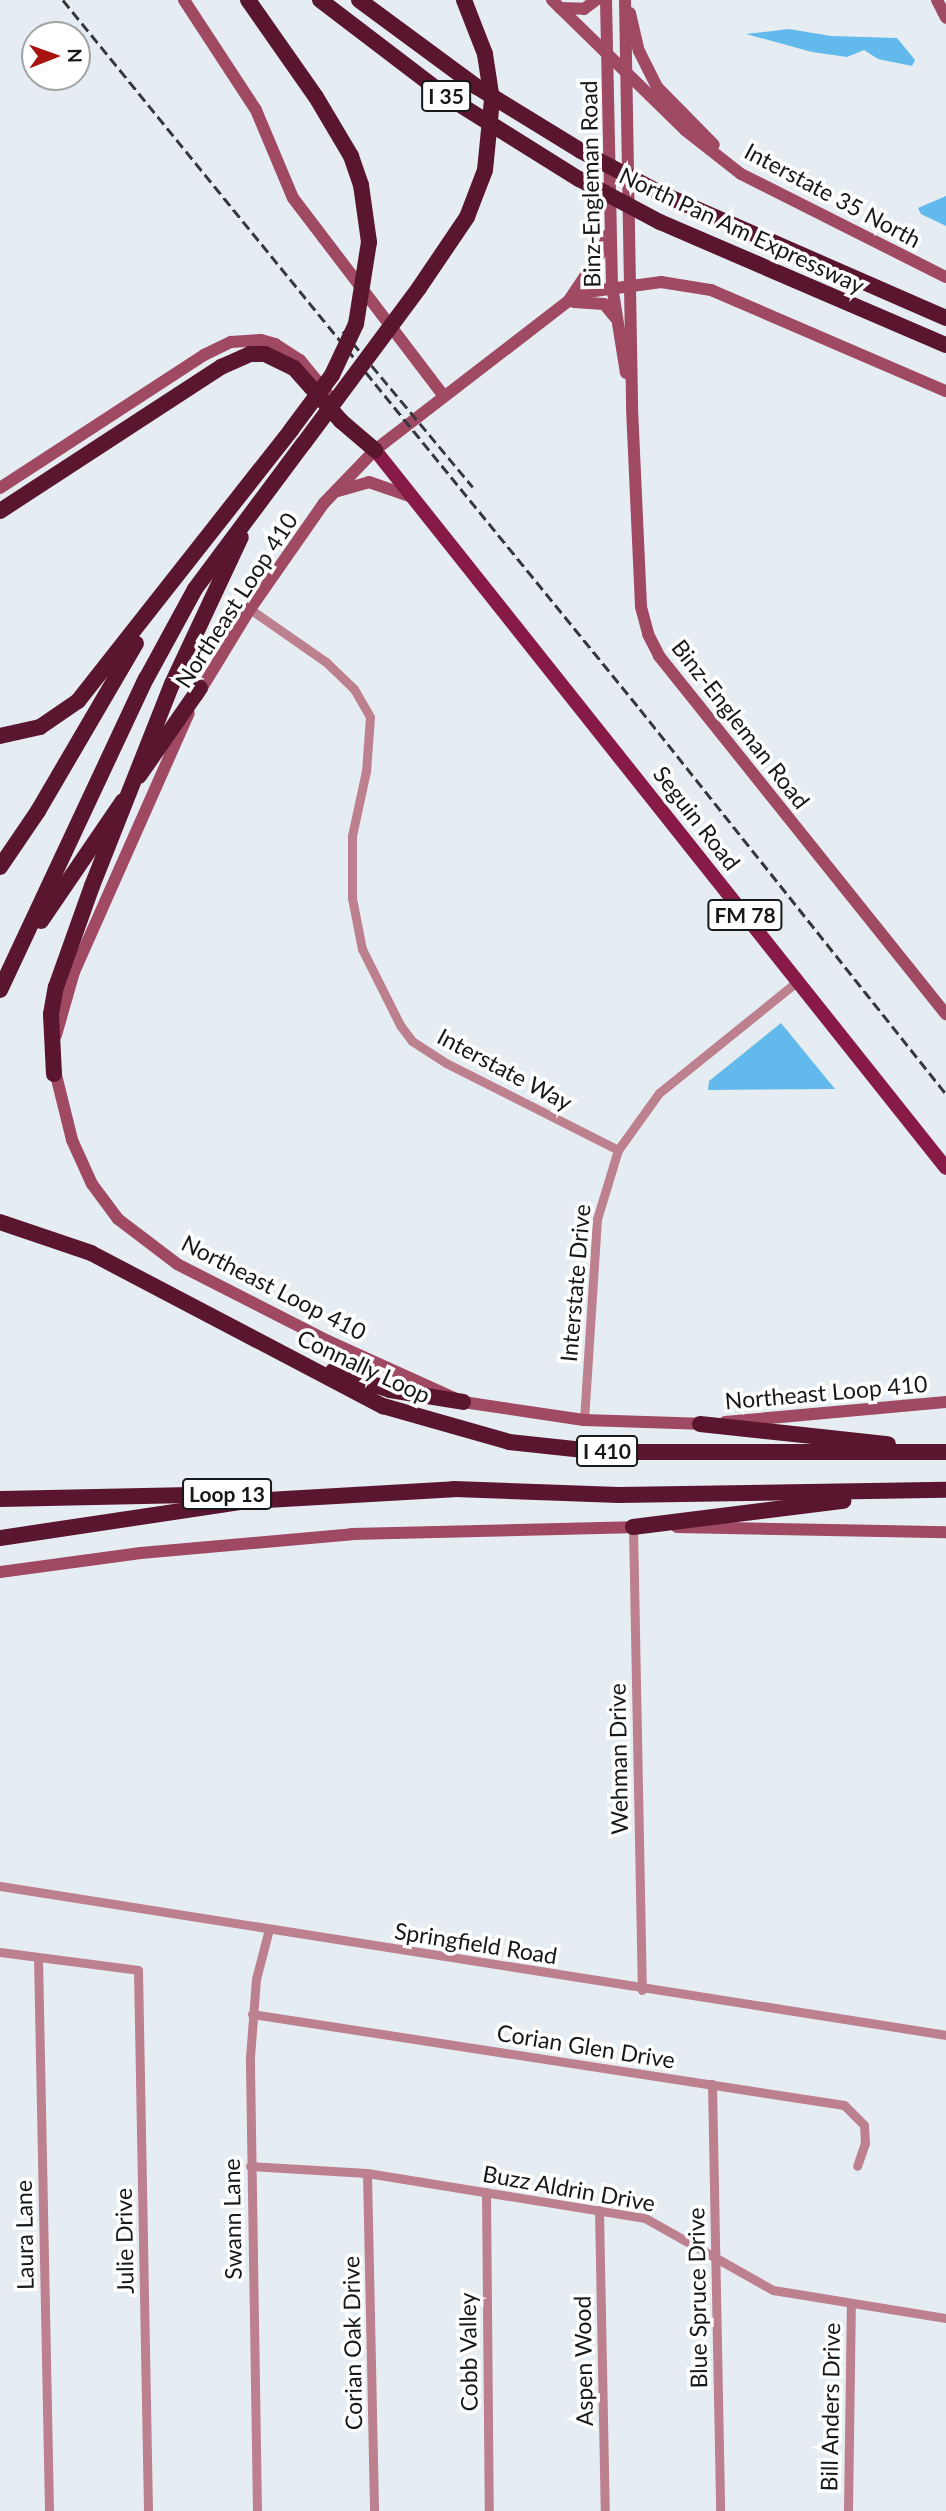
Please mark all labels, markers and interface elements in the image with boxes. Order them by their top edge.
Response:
north arrow [21,21,91,91]
text: N [64,48,87,63]
road number: I 35 [420,78,472,114]
street label: Binz-Engleman Road [574,80,606,288]
street label: Interstate 35 North [740,137,926,253]
street label: North Pan Am Expressway [615,161,869,299]
street label: Northeast Loop 410 [169,507,303,693]
street label: Binz-Engleman Road [666,634,816,814]
street label: Seguin Road [648,760,746,876]
road number: FM 78 [706,898,784,932]
street label: Interstate Way [433,1022,577,1116]
street label: Interstate Drive [554,1203,596,1363]
street label: Northeast Loop 410 [177,1229,371,1345]
street label: Connally Loop [293,1323,435,1409]
street label: Northeast Loop 410 [724,1369,928,1415]
road number: I 410 [576,1434,638,1468]
road number: Loop 13 [182,1476,272,1512]
street label: Wehman Drive [603,1683,633,1835]
street label: Springfield Road [393,1917,559,1969]
street label: Corian Glen Drive [495,2018,677,2074]
street label: Swann Lane [217,2158,247,2280]
street label: Buzz Aldrin Drive [480,2159,658,2217]
street label: Laura Lane [9,2180,39,2290]
street label: Julie Drive [109,2188,139,2294]
street label: Blue Spruce Drive [682,2207,712,2389]
street label: Corian Oak Drive [337,2256,367,2430]
street label: Cobb Valley [453,2292,483,2412]
street label: Aspen Wood [568,2295,598,2427]
street label: Bill Anders Drive [815,2322,845,2492]

